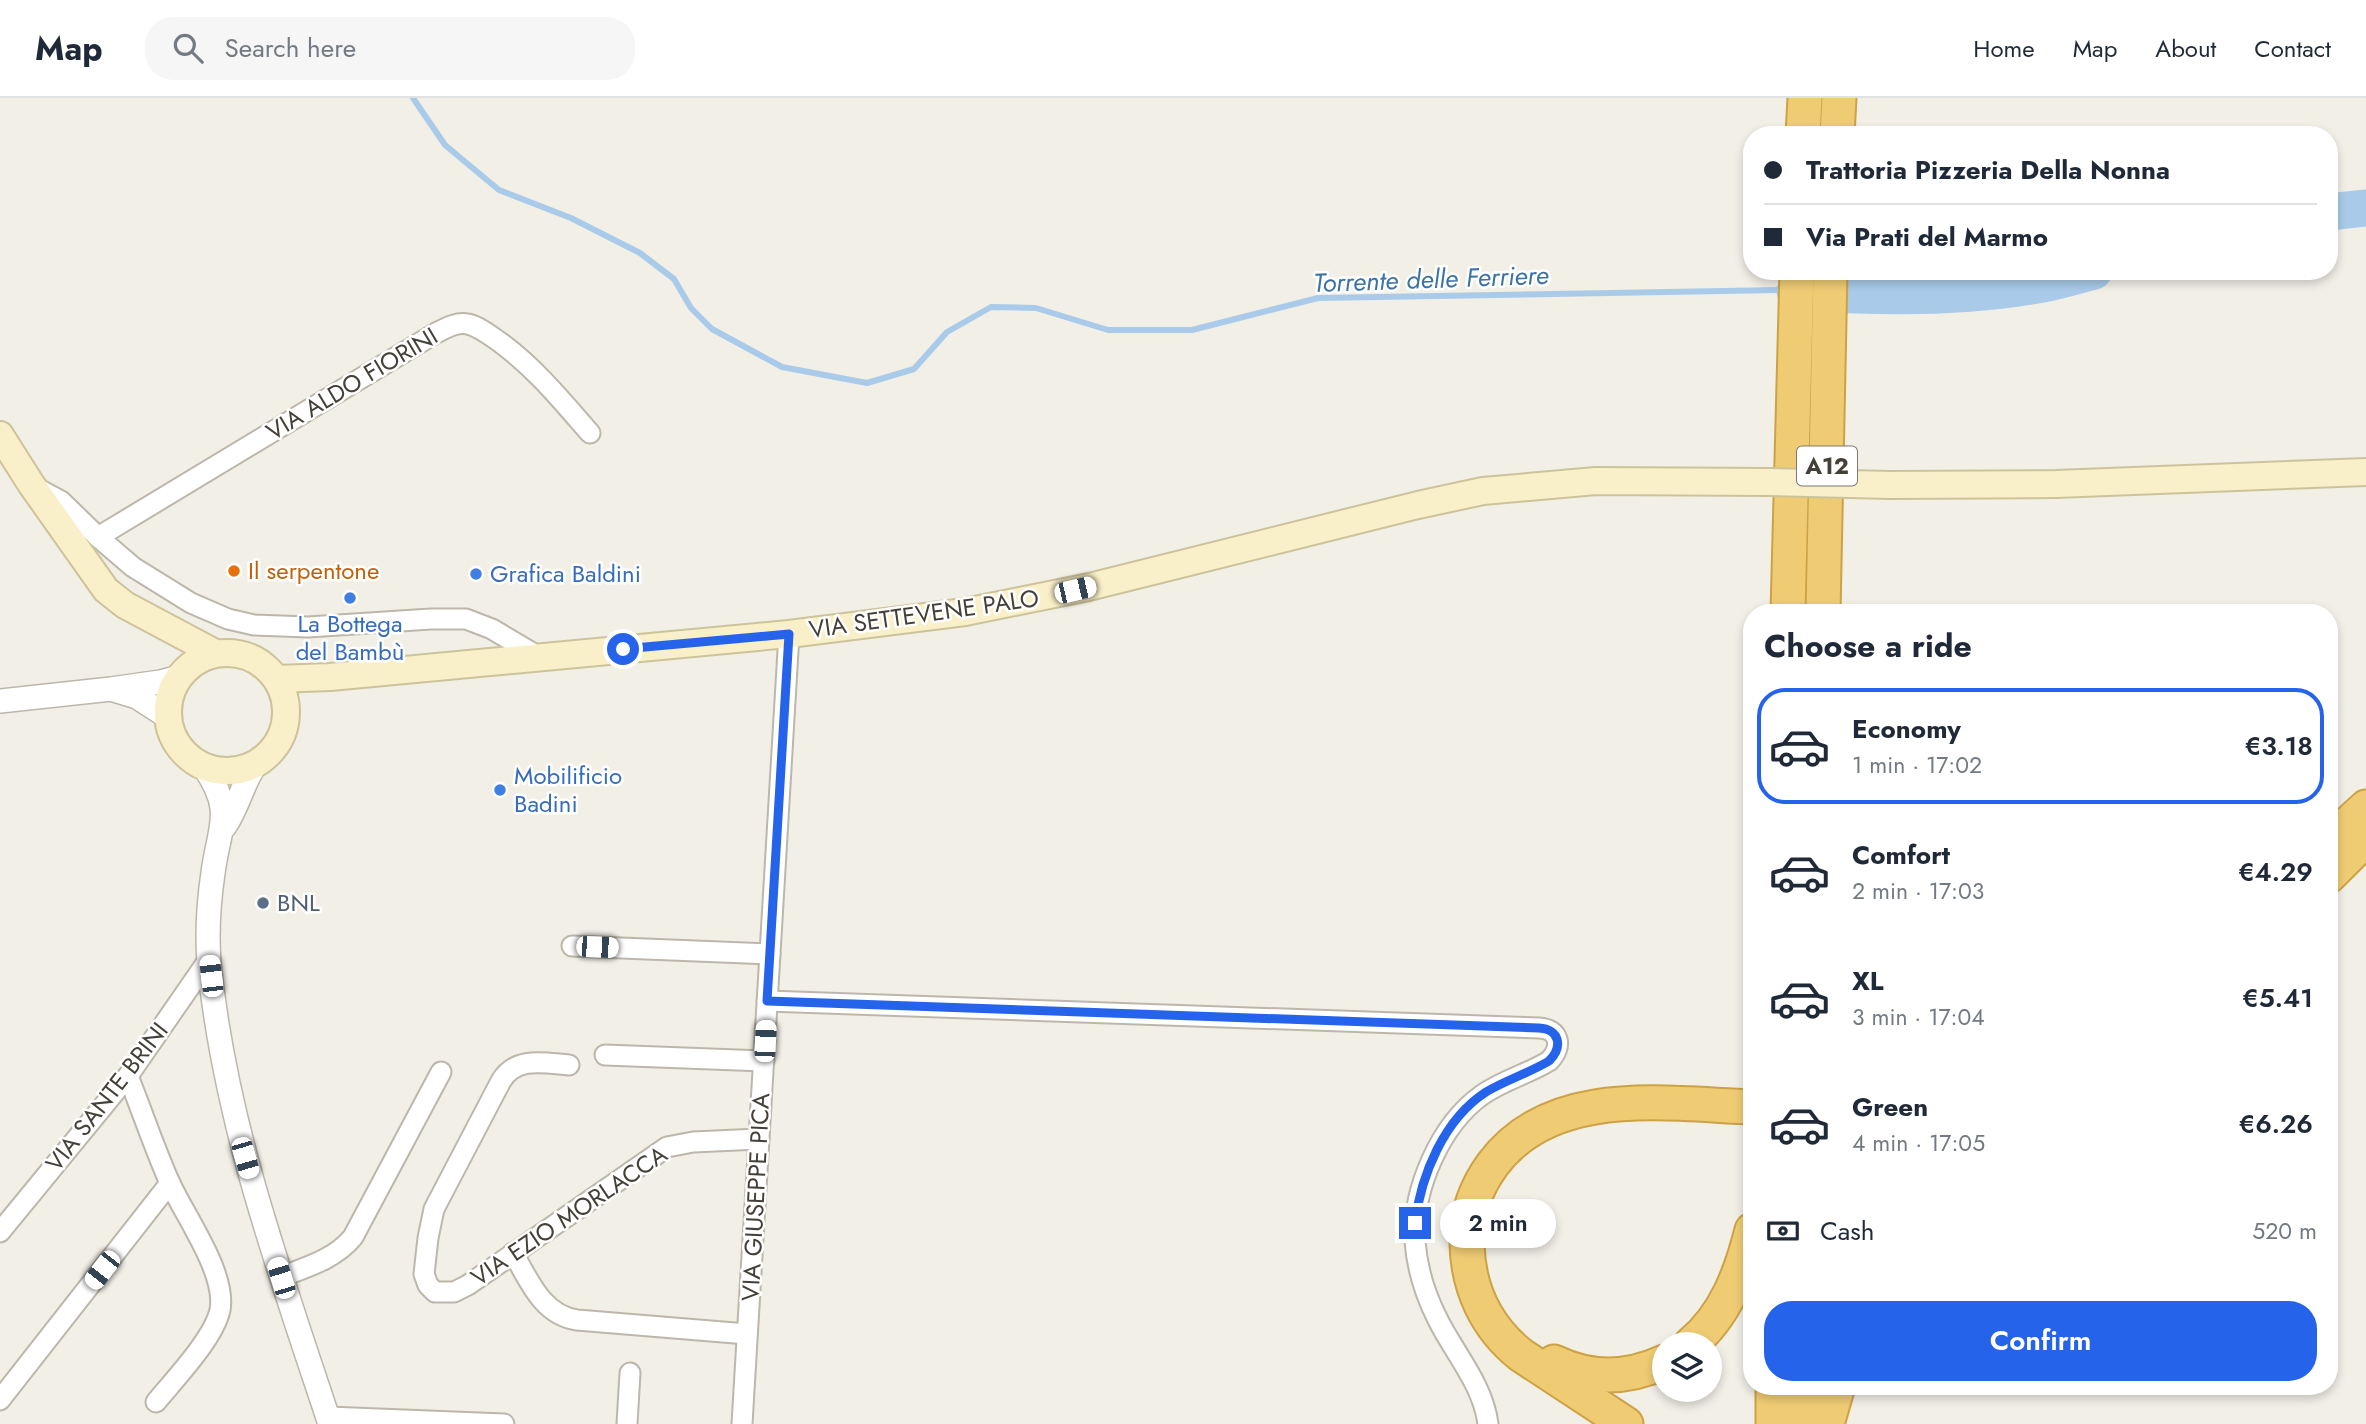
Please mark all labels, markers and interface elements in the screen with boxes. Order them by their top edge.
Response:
search box [145,17,635,80]
text: Map [35,25,103,72]
icon: search [169,29,207,67]
text: Search here [225,29,356,67]
text: Home [1973,31,2035,66]
text: Map [2073,31,2117,66]
text: About [2155,31,2216,66]
text: Contact [2254,31,2331,66]
text: Trattoria Pizzeria Della Nonna [1806,151,2170,189]
text: Via Prati del Marmo [1806,218,2048,256]
water label: Torrente delle Ferriere [1313,256,1549,302]
street label: VIA ALDO FIORINI [259,318,444,449]
road number: A12 [1797,446,1857,486]
place label: Il serpentone [248,553,379,588]
place label: Grafica Baldini [490,556,641,591]
marker: Il serpentone [226,563,242,579]
marker: Grafica Baldini [468,566,484,582]
car [1053,575,1098,605]
street label: VIA SETTEVENE PALO [807,580,1041,647]
marker: La Bottega del Bambù [342,590,358,606]
place label: La Bottega del Bambù [296,606,404,669]
text: Choose a ride [1764,623,1972,669]
route start [607,633,639,665]
text: Economy [1852,710,1961,748]
icon: car [1768,715,1831,778]
text: €3.18 [2245,727,2313,765]
text: 1 min · 17:02 [1852,748,1982,782]
place label: Mobilificio Badini [514,758,622,821]
marker: Mobilificio Badini [492,782,508,798]
text: Comfort [1852,836,1950,874]
icon: car [1768,841,1831,904]
text: €4.29 [2238,853,2313,891]
text: 2 min · 17:03 [1852,874,1984,908]
place label: BNL [277,885,320,920]
marker: BNL [255,895,271,911]
car [576,936,619,958]
car [199,954,224,998]
text: XL [1852,962,1884,1000]
icon: car [1768,967,1831,1030]
text: €5.41 [2242,979,2313,1017]
text: 3 min · 17:04 [1852,1000,1985,1034]
street label: VIA SANTE BRINI [37,1015,176,1179]
car [754,1019,777,1063]
text: Green [1852,1088,1928,1126]
street label: VIA GIUSEPPE PICA [733,1092,778,1302]
icon: car [1768,1093,1831,1156]
text: €6.26 [2239,1105,2313,1143]
text: 4 min · 17:05 [1852,1126,1985,1160]
car [230,1135,261,1181]
street label: VIA EZIO MORLACCA [464,1137,674,1294]
callout: 2 min [1440,1198,1555,1248]
text: 2 min [1468,1206,1528,1240]
route end [1399,1207,1431,1239]
icon: cash [1764,1212,1802,1250]
text: Cash [1820,1212,1874,1250]
text: 520 m [2252,1214,2317,1248]
car [81,1247,124,1293]
car [265,1255,298,1301]
button: Confirm [1764,1301,2317,1381]
map controls [1652,1332,1722,1402]
button: layers [1652,1332,1722,1402]

